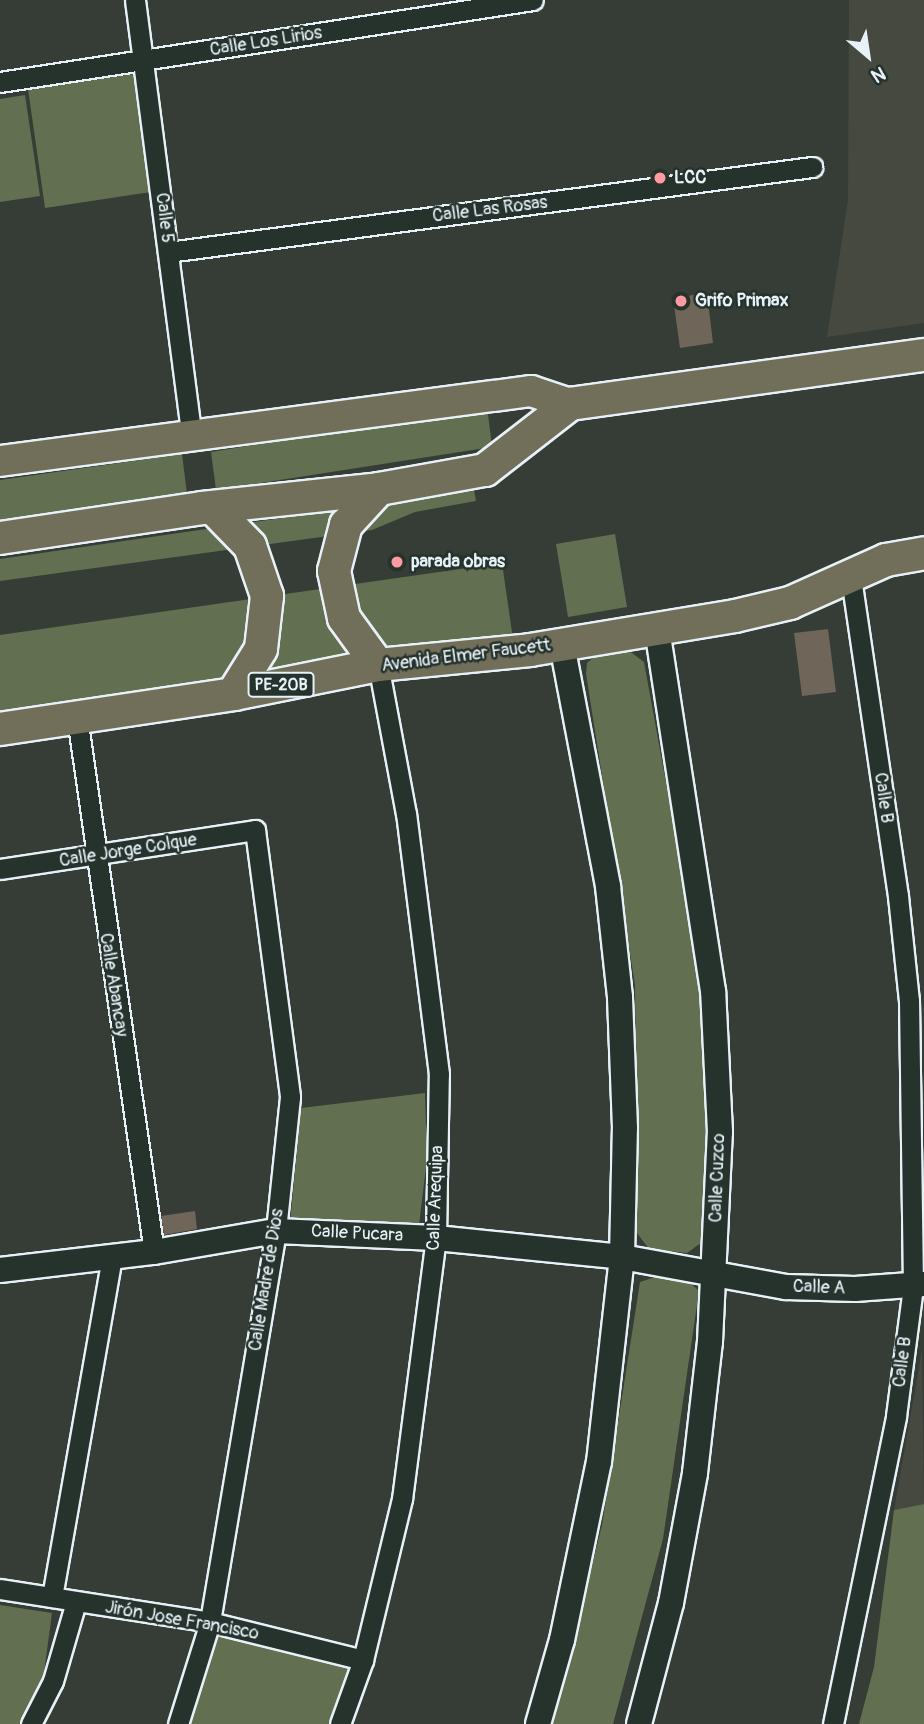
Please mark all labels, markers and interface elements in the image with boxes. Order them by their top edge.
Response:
north arrow [833,21,903,91]
street label: Calle Los Lirios [208,22,324,62]
text: N [867,61,890,88]
place label: LCC [674,167,706,189]
marker: LCC [652,170,668,186]
street label: Calle 5 [150,192,178,244]
street label: Calle Las Rosas [431,192,549,228]
place label: Grifo Primax [695,290,788,312]
marker: Grifo Primax [673,293,689,309]
place label: parada obras [411,551,505,573]
marker: parada obras [389,554,405,570]
street label: Avenida Elmer Faucett [380,635,552,677]
road number: PE-20B [246,672,316,698]
street label: Calle B [869,771,897,825]
street label: Calle Jorge Colque [58,829,198,873]
street label: Calle Abancay [94,932,132,1038]
street label: Calle Cuzco [706,1133,730,1223]
street label: Calle Arequipa [423,1145,449,1251]
street label: Calle Madre de Dios [245,1207,289,1353]
street label: Calle Pucara [310,1221,404,1247]
street label: Calle A [792,1276,846,1300]
street label: Calle B [889,1335,917,1389]
street label: Jirón Jose Francisco [103,1597,261,1645]

